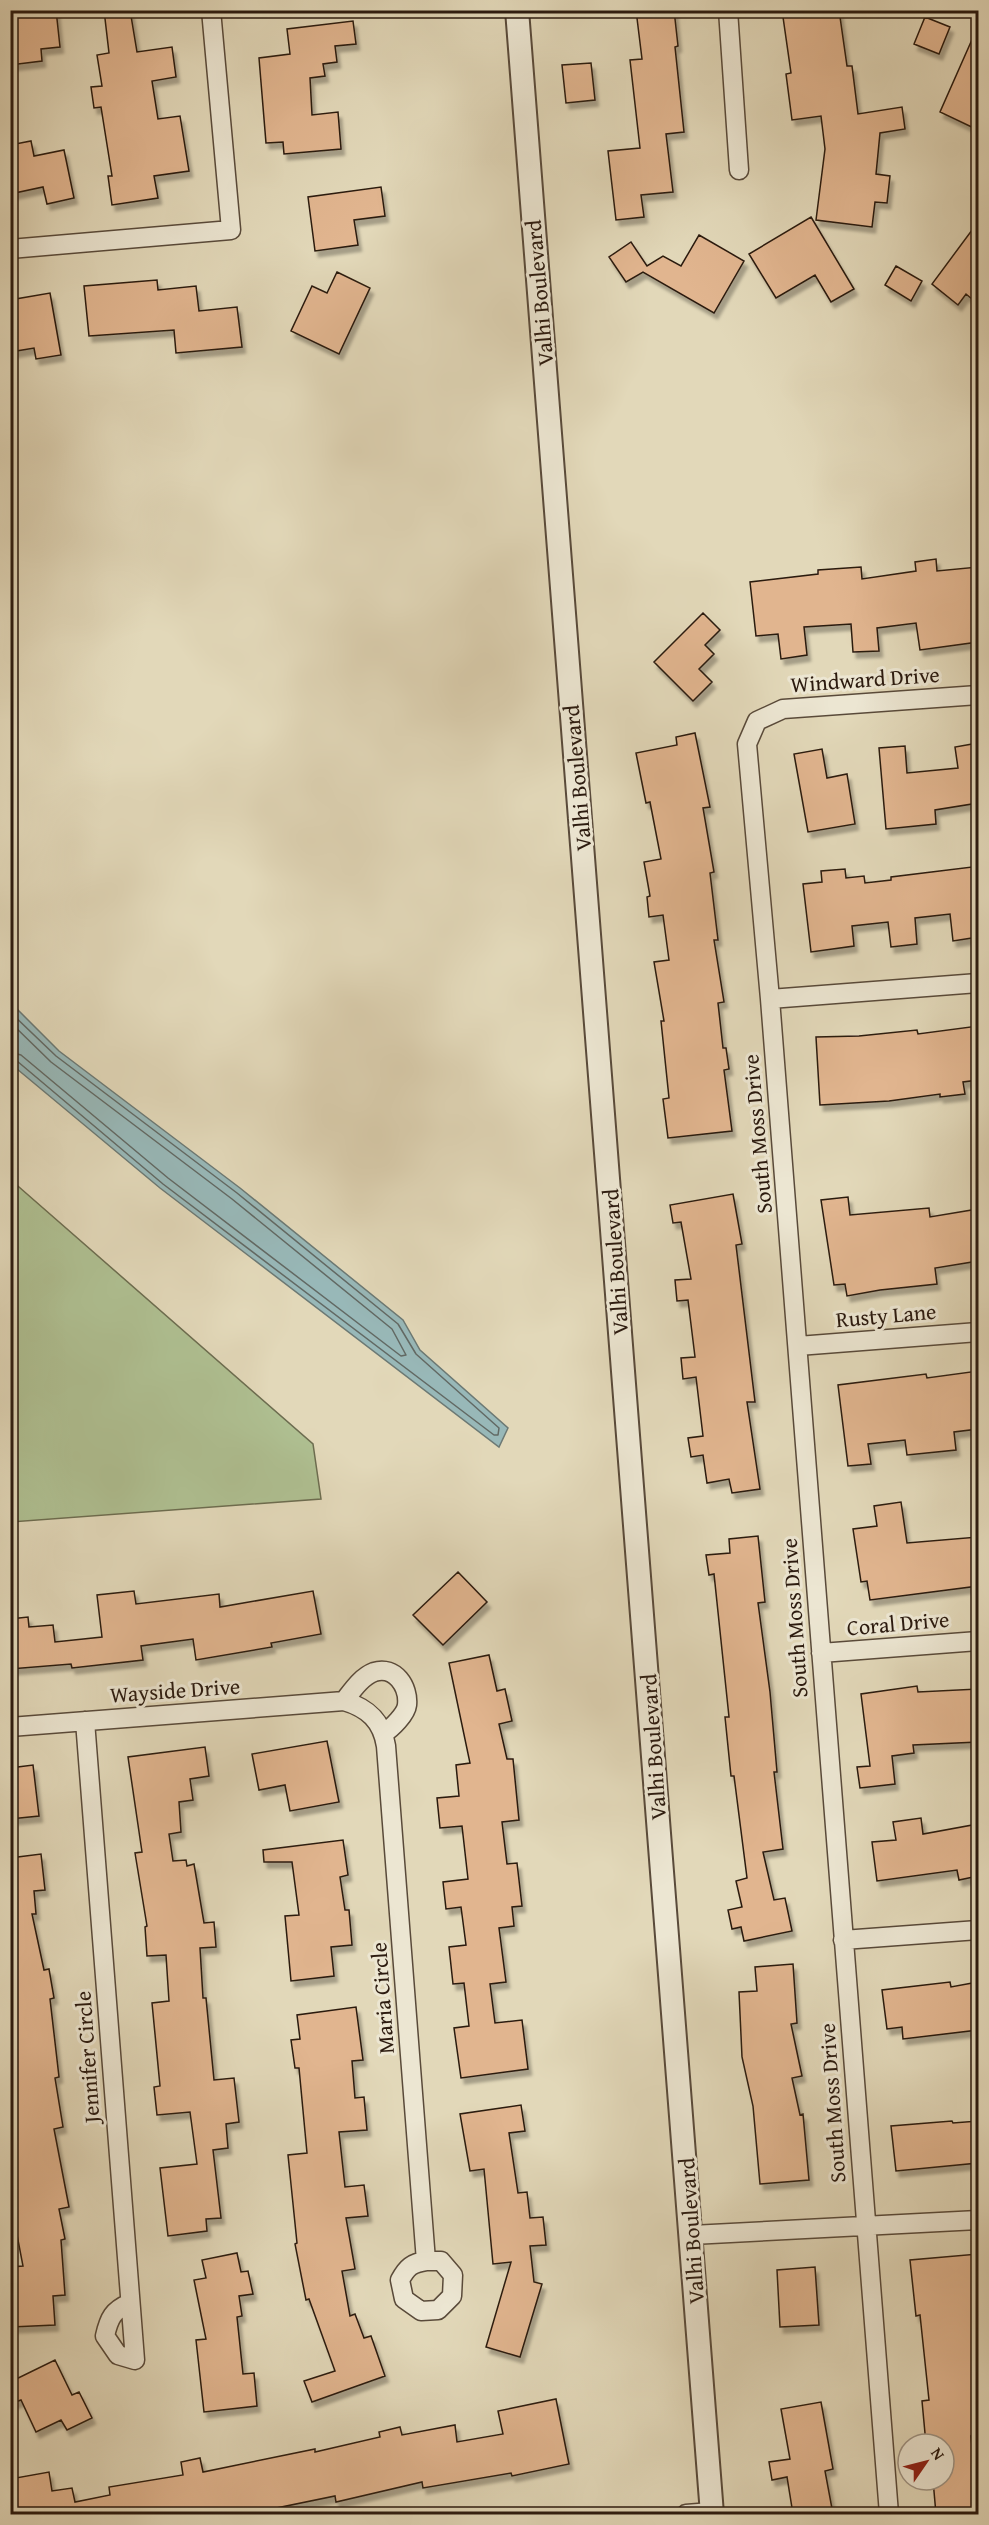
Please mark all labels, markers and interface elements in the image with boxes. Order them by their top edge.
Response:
street label: Valhi Boulevard [517,218,561,367]
street label: Windward Drive [789,658,941,700]
street label: Valhi Boulevard [555,703,599,852]
street label: South Moss Drive [734,1053,780,1215]
street label: Valhi Boulevard [594,1187,636,1336]
street label: Rusty Lane [834,1295,938,1335]
street label: South Moss Drive [772,1537,816,1699]
street label: Coral Drive [845,1603,951,1643]
street label: Wayside Drive [109,1669,241,1711]
street label: Valhi Boulevard [632,1672,674,1821]
street label: Maria Circle [362,1941,402,2055]
street label: Jennifer Circle [66,1990,108,2127]
street label: South Moss Drive [810,2022,854,2184]
street label: Valhi Boulevard [670,2156,712,2305]
north arrow [896,2432,956,2492]
text: N [925,2442,951,2465]

